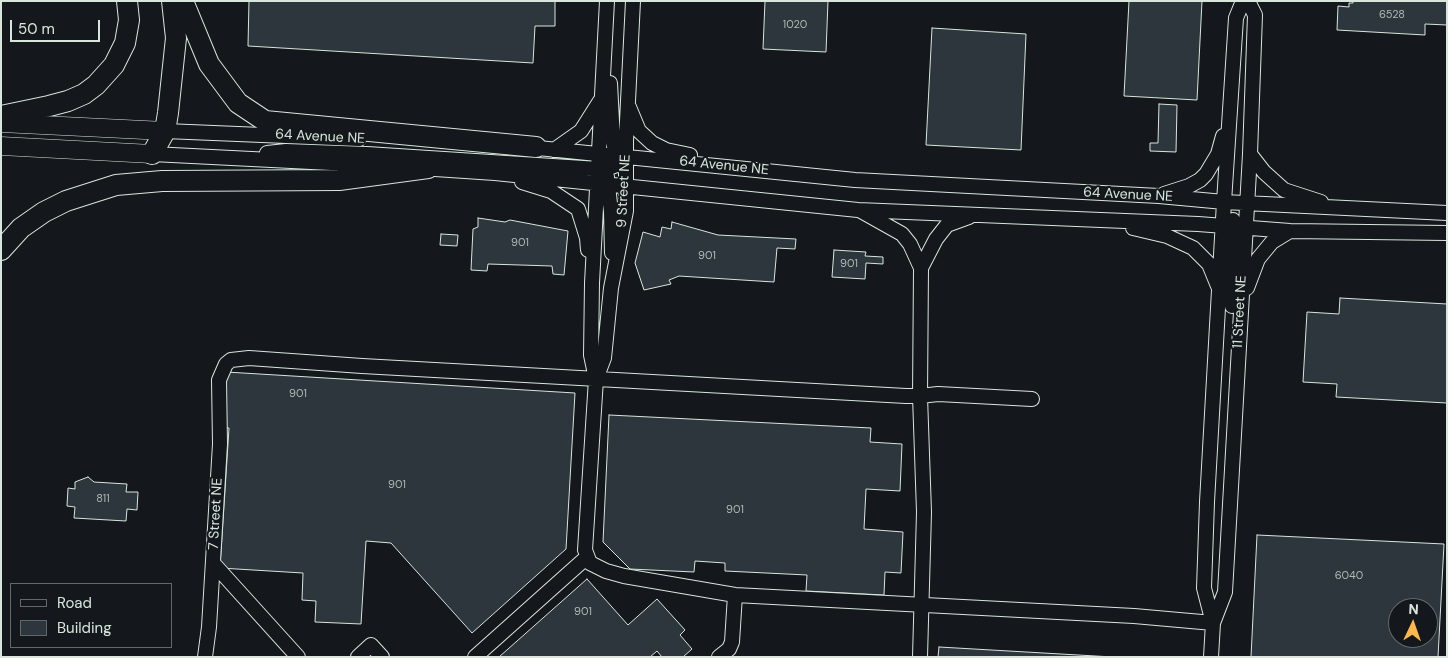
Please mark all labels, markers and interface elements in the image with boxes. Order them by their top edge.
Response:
house number: 6528 [1379,8,1405,22]
scale bar [12,10,102,42]
house number: 1020 [783,18,807,32]
text: 50 m [18,19,55,39]
street label: 64 Avenue NE [275,126,365,148]
street label: 64 Avenue NE [678,153,770,179]
street label: 9 Street NE [614,154,634,228]
street label: 64 Avenue NE [1083,184,1173,206]
house number: 901 [511,236,529,250]
house number: 901 [698,249,716,263]
house number: 901 [840,257,858,271]
street label: 11 Street NE [1230,275,1250,349]
house number: 901 [289,387,307,401]
street label: 7 Street NE [206,478,226,550]
house number: 901 [388,478,406,492]
house number: 811 [96,492,110,506]
house number: 901 [726,503,744,517]
house number: 6040 [1335,569,1363,583]
legend [10,583,172,648]
text: Road [57,593,92,613]
north arrow [1388,598,1438,648]
text: N [1408,600,1419,618]
house number: 901 [574,605,592,619]
text: Building [57,618,112,638]

